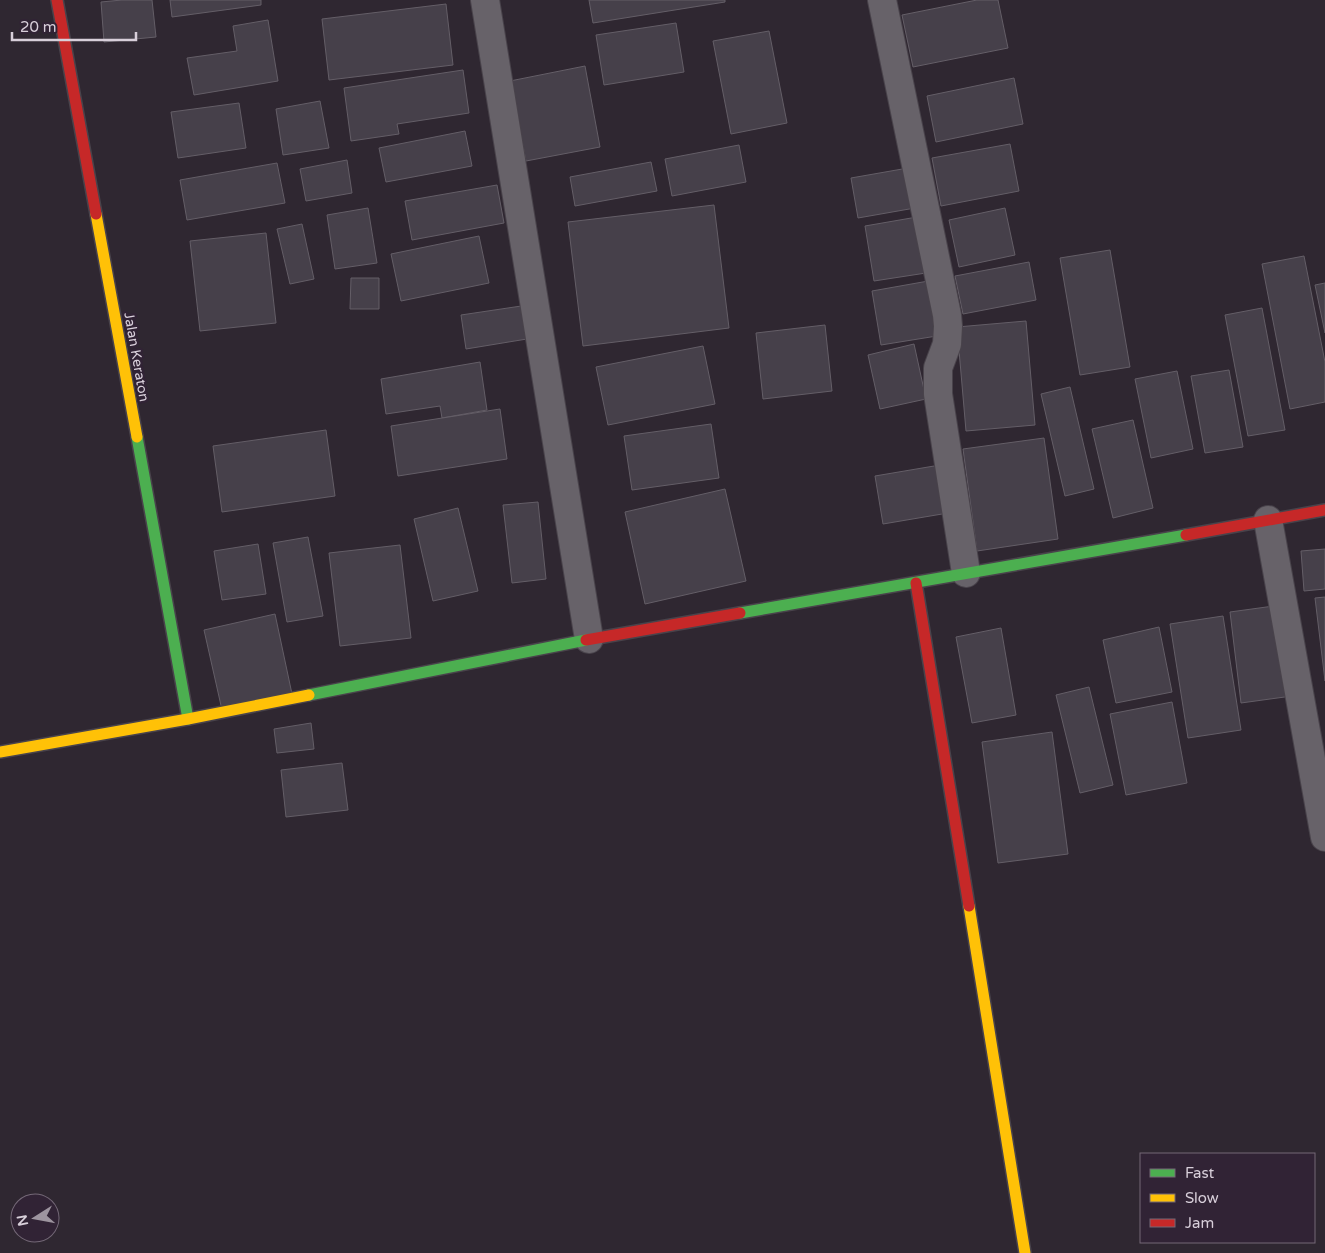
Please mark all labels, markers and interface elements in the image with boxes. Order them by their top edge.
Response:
scale bar [12,10,136,42]
text: 20 m [20,18,57,36]
street label: Jalan Keraton [120,311,153,403]
legend [1140,1153,1315,1243]
text: Fast [1185,1164,1215,1182]
text: Slow [1185,1189,1219,1207]
north arrow [10,1193,60,1243]
text: N [13,1213,32,1228]
text: Jam [1185,1214,1214,1232]

